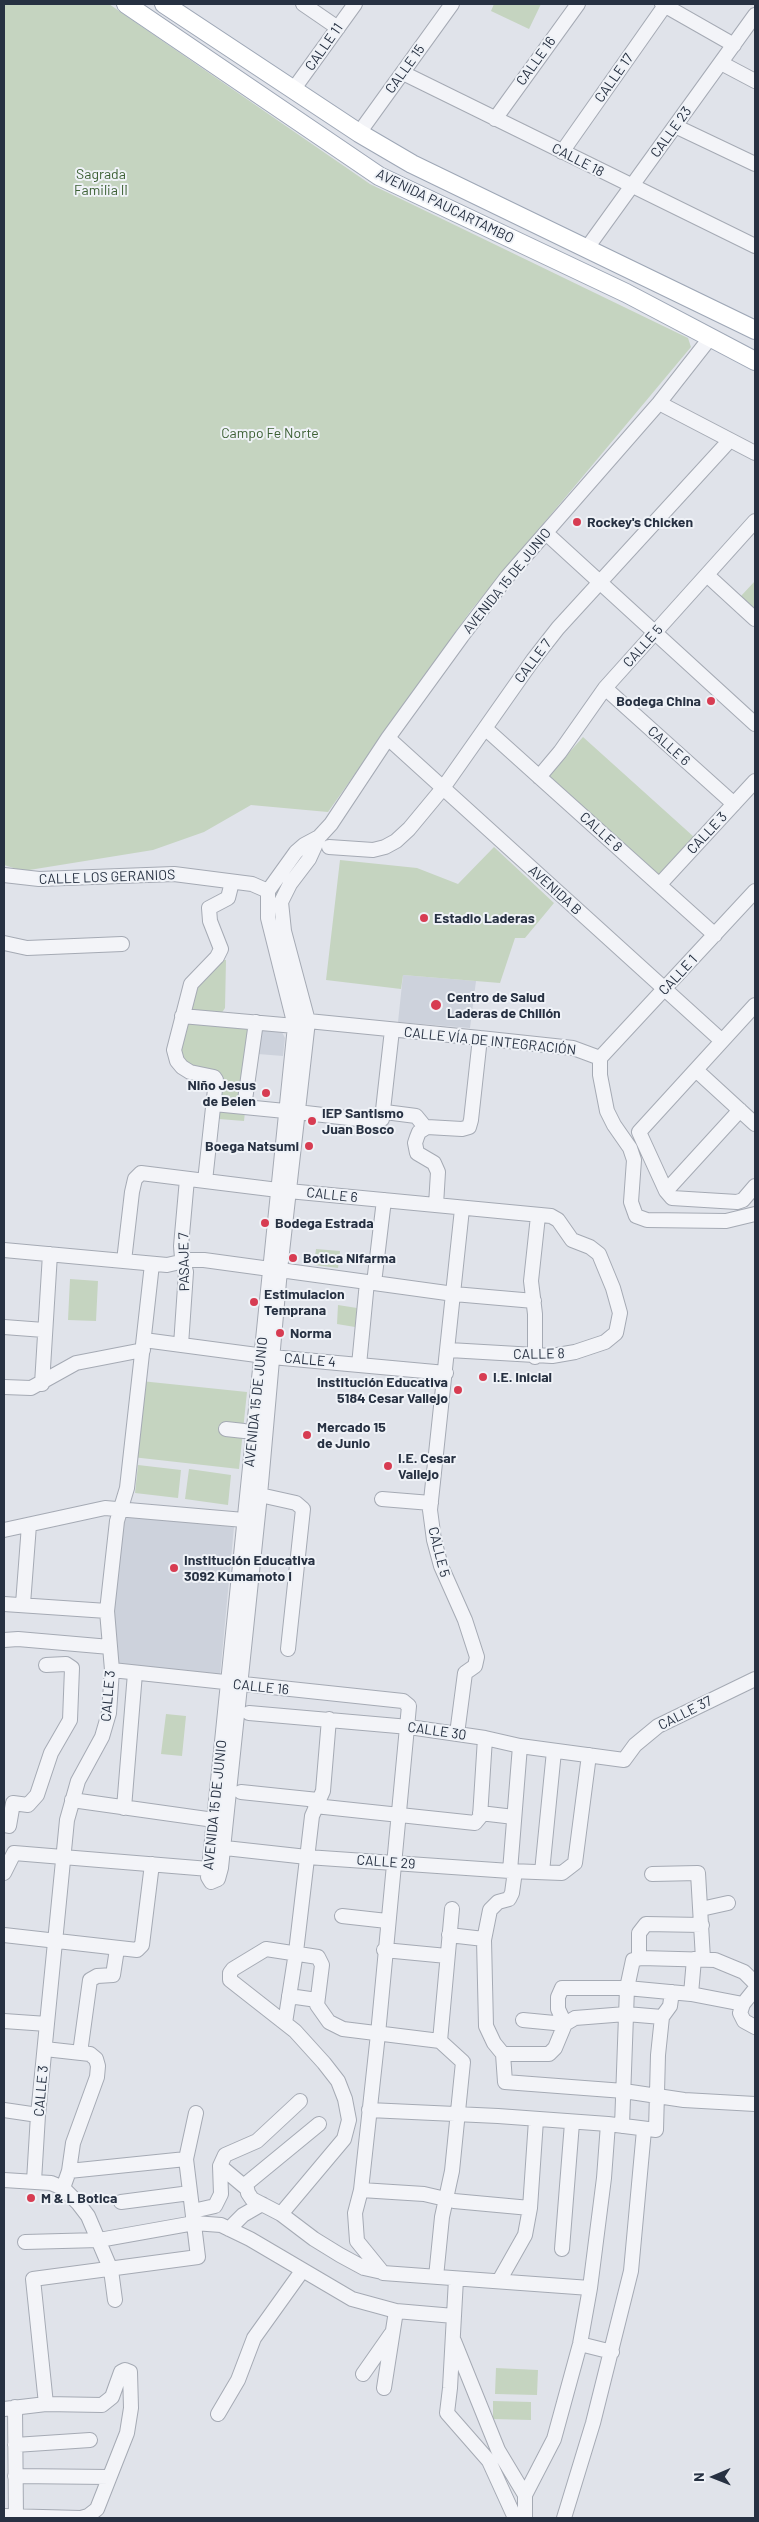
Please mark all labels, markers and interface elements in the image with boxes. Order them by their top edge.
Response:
street label: CALLE 11 [302,20,346,74]
street label: CALLE 16 [513,33,559,89]
street label: CALLE 15 [382,41,428,97]
street label: CALLE 17 [591,50,637,106]
street label: CALLE 23 [647,103,695,161]
street label: CALLE 18 [549,140,607,180]
street label: AVENIDA PAUCARTAMBO [373,165,517,247]
park label: Sagrada Familia II [74,166,128,198]
park label: Campo Fe Norte [221,425,319,441]
place label: Rockey's Chicken [587,514,693,530]
marker: Rockey's Chicken [571,516,583,528]
street label: AVENIDA 15 DE JUNIO [459,525,555,637]
street label: CALLE 5 [620,621,666,671]
street label: CALLE 7 [511,636,555,686]
place label: Bodega China [616,693,701,709]
marker: Bodega China [705,695,717,707]
street label: CALLE 6 [644,723,694,769]
street label: CALLE 3 [683,808,731,858]
street label: CALLE 8 [576,809,626,855]
street label: AVENIDA B [525,862,585,918]
street label: CALLE LOS GERANIOS [39,866,175,888]
place label: Estadio Laderas [434,910,535,926]
marker: Estadio Laderas [418,912,430,924]
street label: CALLE 1 [655,951,701,999]
place label: Centro de Salud Laderas de Chillón [447,989,561,1022]
marker: Centro de Salud Laderas de Chillón [429,998,443,1012]
street label: CALLE VÍA DE INTEGRACIÓN [403,1024,577,1058]
place label: Niño Jesus de Belen [187,1077,256,1110]
marker: Niño Jesus de Belen [260,1087,272,1099]
place label: IEP Santismo Juan Bosco [322,1105,404,1138]
marker: IEP Santismo Juan Bosco [306,1115,318,1127]
place label: Boega Natsumi [205,1138,299,1154]
marker: Boega Natsumi [303,1140,315,1152]
street label: CALLE 6 [306,1184,358,1206]
place label: Bodega Estrada [275,1215,374,1231]
marker: Bodega Estrada [259,1217,271,1229]
street label: PASAJE 7 [175,1232,193,1292]
place label: Botica Nifarma [303,1250,396,1266]
marker: Botica Nifarma [287,1252,299,1264]
place label: Estimulacion Temprana [264,1286,345,1318]
marker: Estimulacion Temprana [248,1296,260,1308]
place label: Norma [290,1325,332,1341]
marker: Norma [274,1327,286,1339]
street label: AVENIDA 15 DE JUNIO [241,1336,271,1468]
street label: CALLE 8 [513,1345,565,1363]
street label: CALLE 4 [283,1349,337,1371]
place label: I.E. Inicial [493,1369,552,1385]
marker: I.E. Inicial [477,1371,489,1383]
place label: Institución Educativa 5184 Cesar Vallejo [317,1374,448,1406]
marker: Institución Educativa 5184 Cesar Vallejo [452,1384,464,1396]
place label: Mercado 15 de Junio [317,1419,386,1451]
marker: Mercado 15 de Junio [301,1429,313,1441]
place label: I.E. Cesar Vallejo [398,1450,456,1482]
marker: I.E. Cesar Vallejo [382,1460,394,1472]
street label: CALLE 5 [425,1525,453,1579]
place label: Institución Educativa 3092 Kumamoto I [184,1552,315,1584]
marker: Institución Educativa 3092 Kumamoto I [168,1562,180,1574]
street label: CALLE 3 [97,1670,119,1722]
street label: CALLE 16 [232,1676,290,1698]
street label: CALLE 37 [655,1692,715,1734]
street label: CALLE 30 [406,1719,468,1743]
street label: AVENIDA 15 DE JUNIO [200,1739,230,1871]
street label: CALLE 29 [356,1852,416,1872]
street label: CALLE 3 [30,2065,52,2117]
place label: M & L Botica [41,2190,117,2206]
marker: M & L Botica [25,2192,37,2204]
north arrow [689,2452,739,2502]
text: N [690,2472,707,2482]

